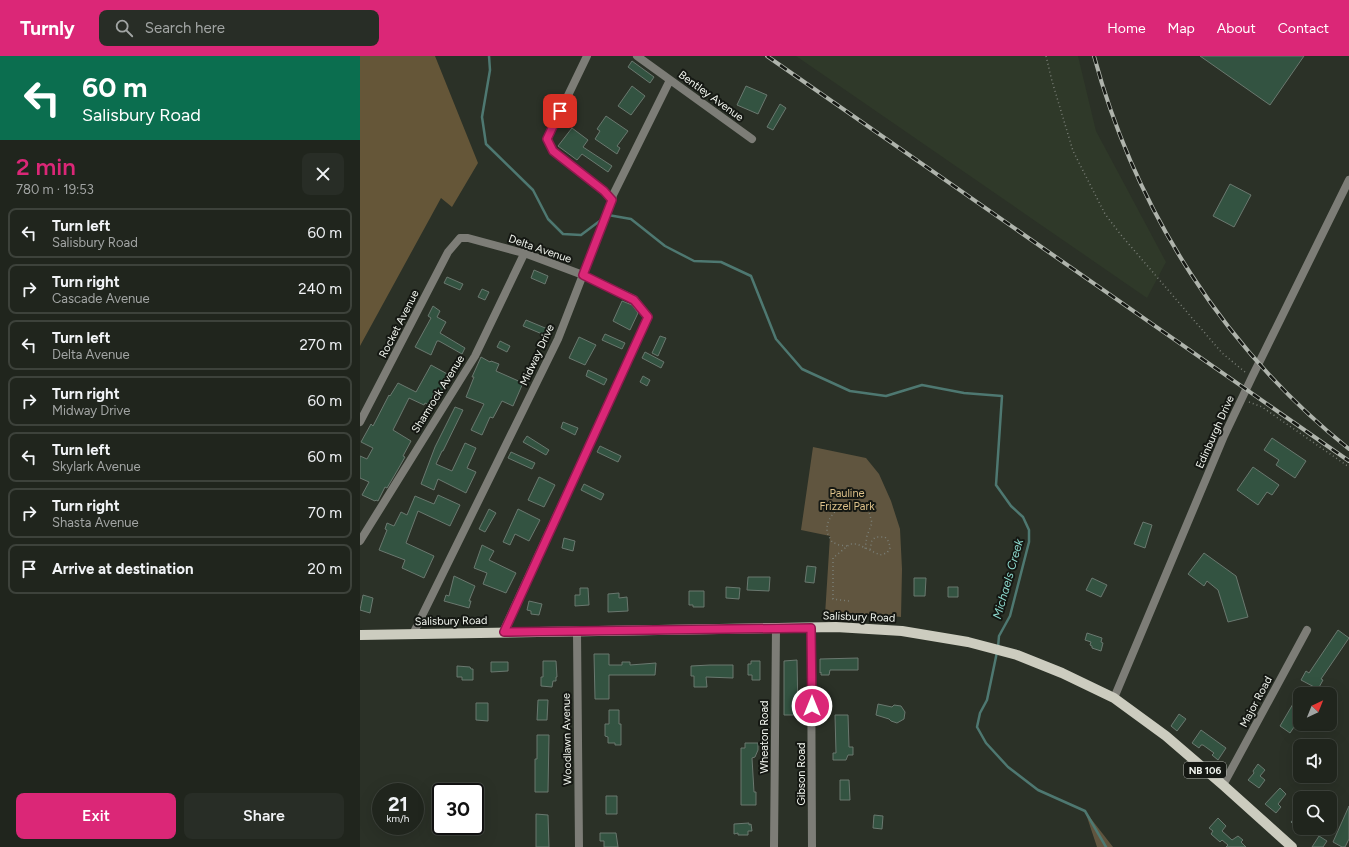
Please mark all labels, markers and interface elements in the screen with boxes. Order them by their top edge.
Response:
search box [99,10,379,46]
text: Turnly [20,17,75,40]
icon: search [113,17,135,39]
text: Search here [145,19,225,37]
text: Home [1107,20,1146,37]
text: Map [1168,20,1195,37]
text: About [1217,20,1256,37]
text: Contact [1278,20,1329,37]
street label: Bentley Avenue [676,68,746,124]
text: 60 m [82,70,147,104]
icon: left [16,72,68,124]
pin [543,94,577,128]
icon: arrive [549,100,571,122]
text: Salisbury Road [82,104,201,126]
text: 2 min [16,152,76,181]
button: close [302,153,344,195]
text: 780 m · 19:53 [16,182,94,197]
text: Turn left [52,217,110,235]
icon: left [18,222,40,244]
text: 60 m [307,224,342,242]
street label: Delta Avenue [507,232,573,266]
text: Salisbury Road [52,235,138,250]
text: Turn right [52,273,120,291]
icon: right [18,278,40,300]
text: 240 m [298,280,342,298]
street label: Rocket Avenue [376,288,422,360]
text: Cascade Avenue [52,291,150,306]
street label: Midway Drive [517,322,557,388]
text: Turn left [52,329,110,347]
icon: left [18,334,40,356]
text: 270 m [299,336,342,354]
text: Delta Avenue [52,347,130,362]
street label: Shamrock Avenue [409,353,467,435]
text: Turn right [52,385,120,403]
icon: right [18,390,40,412]
text: 60 m [307,392,342,410]
street label: Edinburgh Drive [1193,393,1237,471]
text: Midway Drive [52,403,130,418]
text: Turn left [52,441,110,459]
icon: left [18,446,40,468]
text: 60 m [307,448,342,466]
text: Skylark Avenue [52,459,141,474]
park label: Pauline Frizzel Park [820,487,875,513]
text: Turn right [52,497,120,515]
icon: right [18,502,40,524]
text: 70 m [308,504,342,522]
text: Shasta Avenue [52,515,139,530]
water label: Michaels Creek [990,536,1026,621]
icon: arrive [18,558,40,580]
text: Arrive at destination [52,560,193,578]
text: 20 m [308,560,342,578]
street label: Salisbury Road [822,609,896,625]
street label: Salisbury Road [415,614,487,628]
street label: Major Road [1237,674,1275,730]
position arrow [791,685,833,727]
north arrow [1293,687,1337,731]
map controls [1293,687,1337,835]
street label: Woodlawn Avenue [560,693,574,785]
street label: Wheaton Road [758,700,771,774]
button: sound [1293,739,1337,783]
street label: Gibson Road [795,742,808,806]
road number: NB 106 [1184,762,1226,778]
speed limit sign: 30 [432,783,484,835]
button: search [1293,791,1337,835]
text: 21 [388,792,408,816]
button: Exit [16,793,176,839]
button: Share [184,793,344,839]
text: km/h [387,812,409,825]

